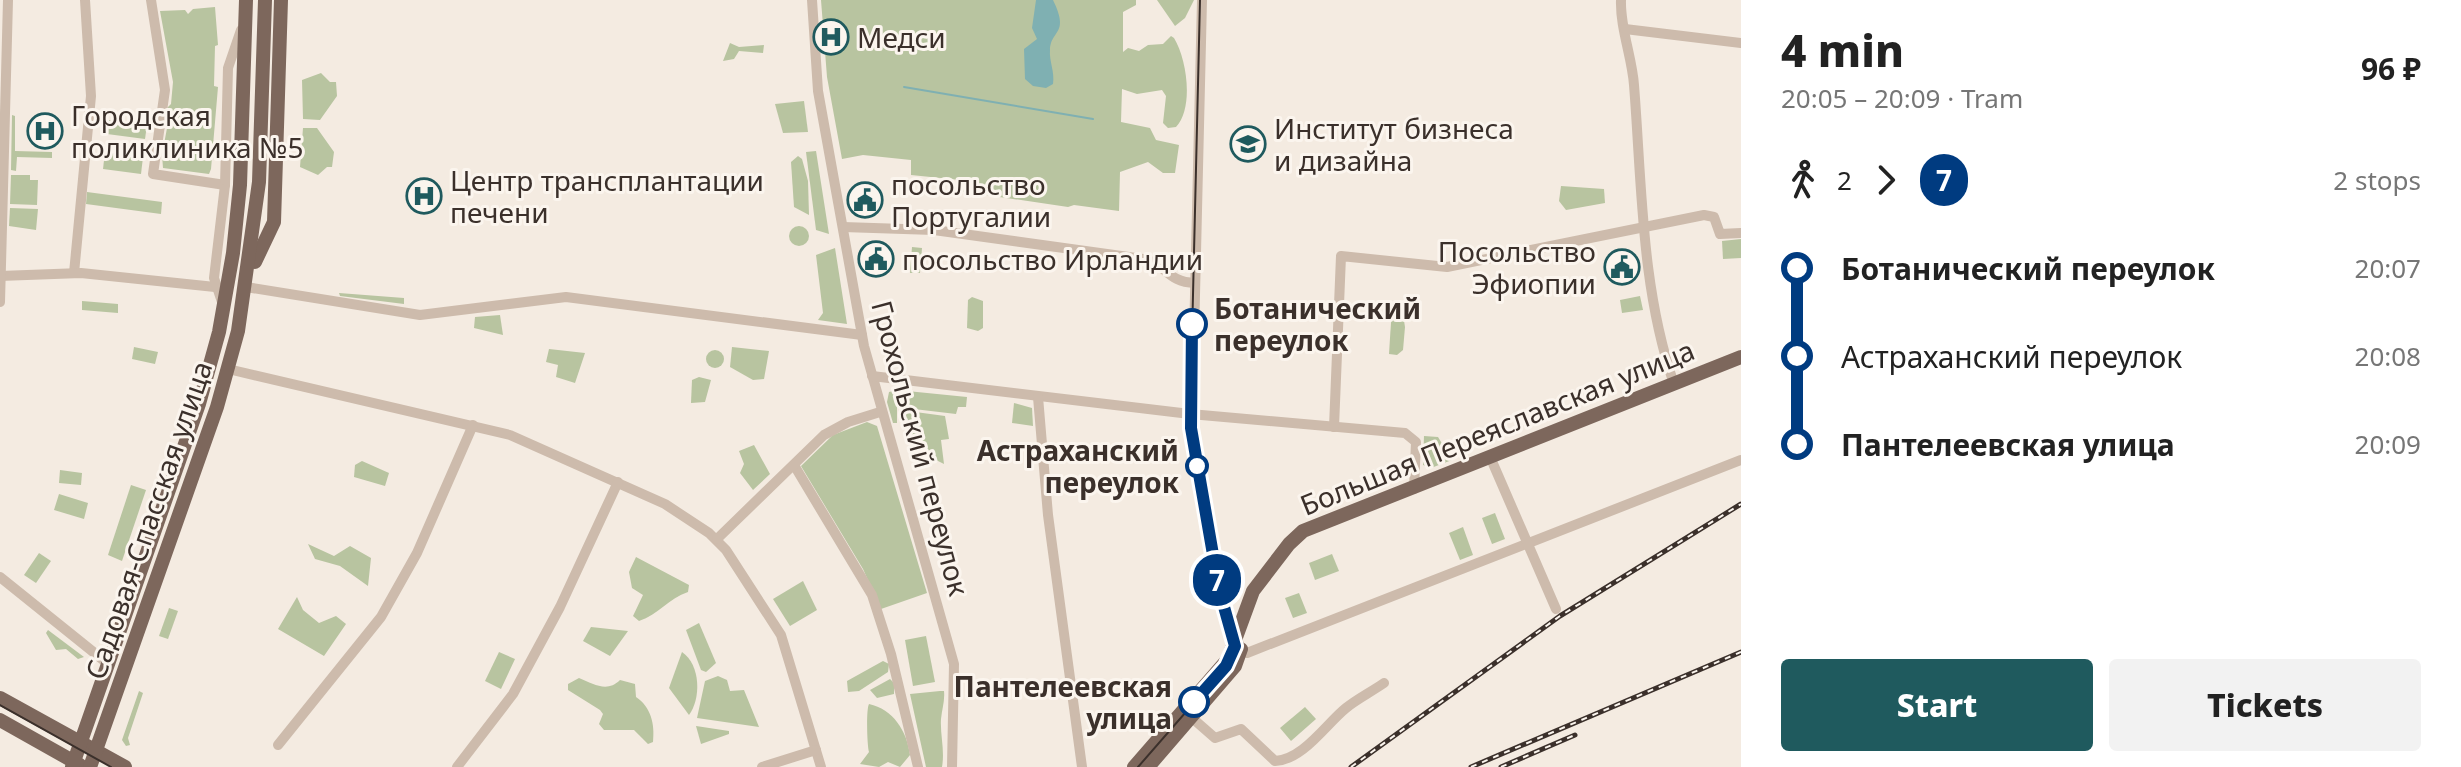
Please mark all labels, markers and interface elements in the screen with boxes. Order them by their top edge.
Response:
hospital icon: Медси [812,18,850,56]
place label: Медси [857,18,946,56]
text: 4 min [1781,20,1904,80]
text: 96 ₽ [2361,48,2421,89]
text: 20:05 – 20:09 · Tram [1781,80,2023,116]
place label: Городская поликлиника №5 [71,96,303,166]
place label: Институт бизнеса и дизайна [1274,109,1514,179]
hospital icon: Городская поликлиника №5 [26,112,64,150]
school or university icon: Институт бизнеса и дизайна [1229,125,1267,163]
icon: walk [1781,158,1825,202]
icon: forward [1864,158,1908,202]
place label: Центр трансплантации печени [450,161,764,231]
text: 7 [1936,161,1952,199]
text: 2 [1837,162,1852,198]
text: 2 stops [2333,162,2421,198]
place label: посольство Португалии [891,165,1051,235]
hospital icon: Центр трансплантации печени [405,177,443,215]
public building icon: посольство Португалии [846,181,884,219]
place label: Посольство Эфиопии [1438,232,1596,302]
public building icon: посольство Ирландии [857,240,895,278]
place label: посольство Ирландии [902,240,1203,278]
public building icon: Посольство Эфиопии [1603,248,1641,286]
text: Ботанический переулок [1841,248,2215,289]
text: 20:07 [2355,250,2421,286]
place label: Ботанический переулок [1214,289,1421,359]
street label: Грохольский переулок [863,296,979,600]
marker: Ботанический переулок [1177,309,1207,339]
street label: Большая Переяславская улица [1294,330,1700,524]
text: Астраханский переулок [1841,336,2182,377]
text: 20:08 [2355,338,2421,374]
street label: Садовая-Спасская улица [76,356,220,684]
text: Пантелеевская улица [1841,424,2175,465]
text: 20:09 [2355,426,2421,462]
place label: Астраханский переулок [977,431,1180,501]
marker: Астраханский переулок [1186,455,1208,477]
line badge: 7 [1191,554,1243,606]
text: 7 [1209,561,1225,599]
button: Start [1781,659,2093,751]
button: Tickets [2109,659,2421,751]
place label: Пантелеевская улица [954,667,1172,737]
marker: Пантелеевская улица [1179,687,1209,717]

